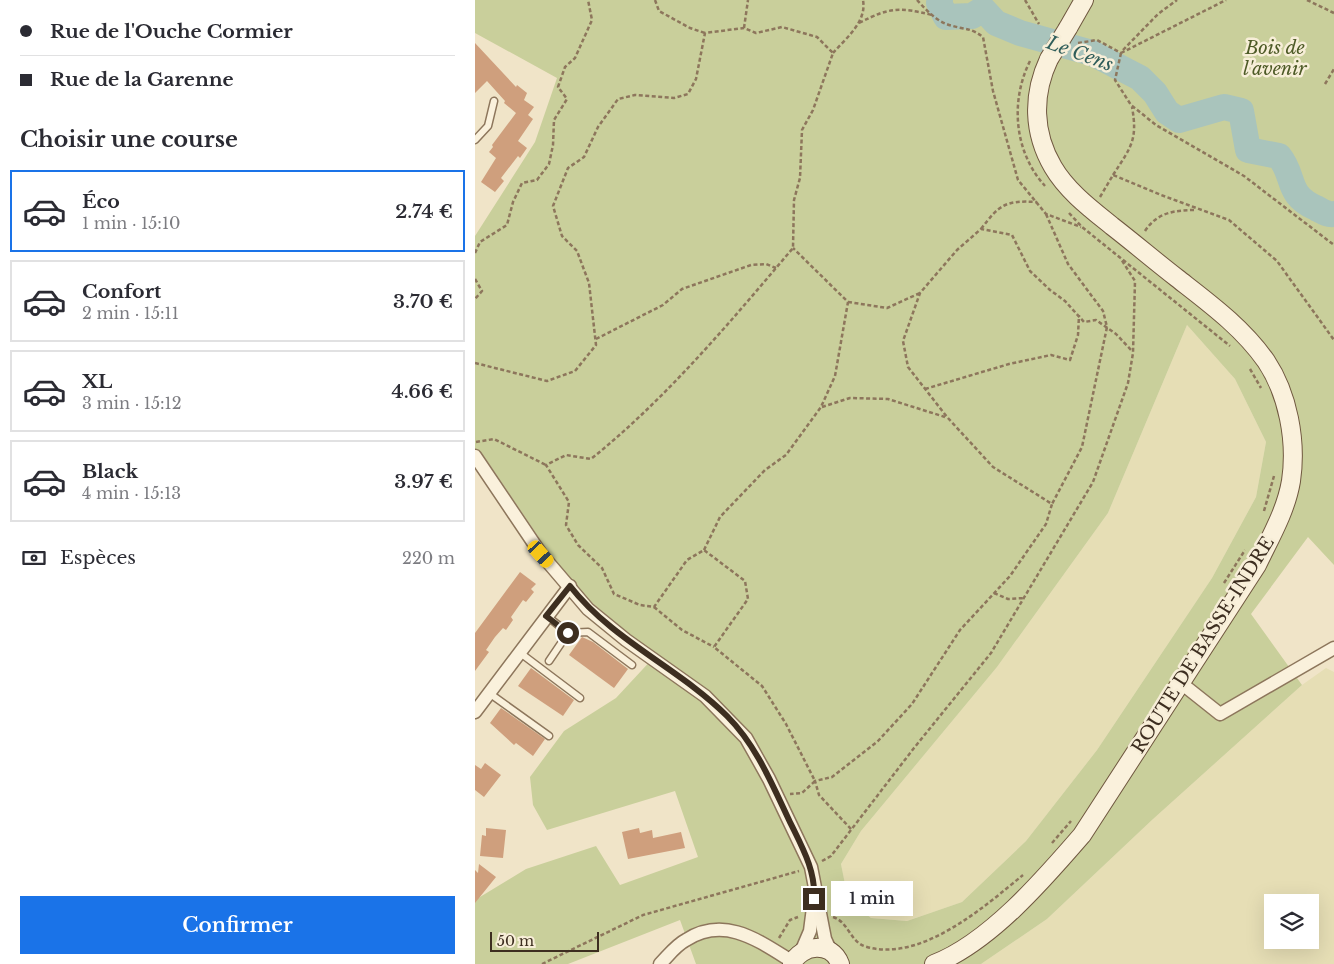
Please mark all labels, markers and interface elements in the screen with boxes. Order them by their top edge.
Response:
text: Rue de l'Ouche Cormier [50,20,293,43]
water label: Le Cens [1043,31,1116,76]
park label: Bois de l'avenir [1243,37,1307,80]
text: Rue de la Garenne [50,68,234,91]
text: Choisir une course [20,126,238,153]
icon: car [22,189,67,234]
text: Éco [82,190,120,213]
text: 2.74 € [395,200,453,223]
text: 1 min · 15:10 [82,213,180,233]
icon: car [22,279,67,324]
text: Confort [82,280,161,303]
text: 3.70 € [393,290,453,313]
text: 2 min · 15:11 [82,303,179,323]
icon: car [22,369,67,414]
text: XL [82,370,112,393]
text: 4.66 € [391,380,453,403]
text: 3 min · 15:12 [82,393,182,413]
icon: car [22,459,67,504]
text: Black [82,460,138,483]
text: 3.97 € [394,470,453,493]
text: 4 min · 15:13 [82,483,181,503]
street label: ROUTE DE BASSE-INDRE [1127,533,1279,757]
car [525,538,556,570]
icon: cash [20,544,48,572]
text: Espèces [60,546,136,569]
text: 220 m [402,548,455,568]
route start [557,622,579,644]
callout: 1 min [831,882,914,916]
route end [803,888,825,910]
text: 1 min [849,888,895,908]
map controls [1264,894,1319,949]
button: layers [1264,894,1319,949]
button: Confirmer [20,896,455,954]
scale bar [490,929,599,952]
text: 50 m [497,932,534,950]

